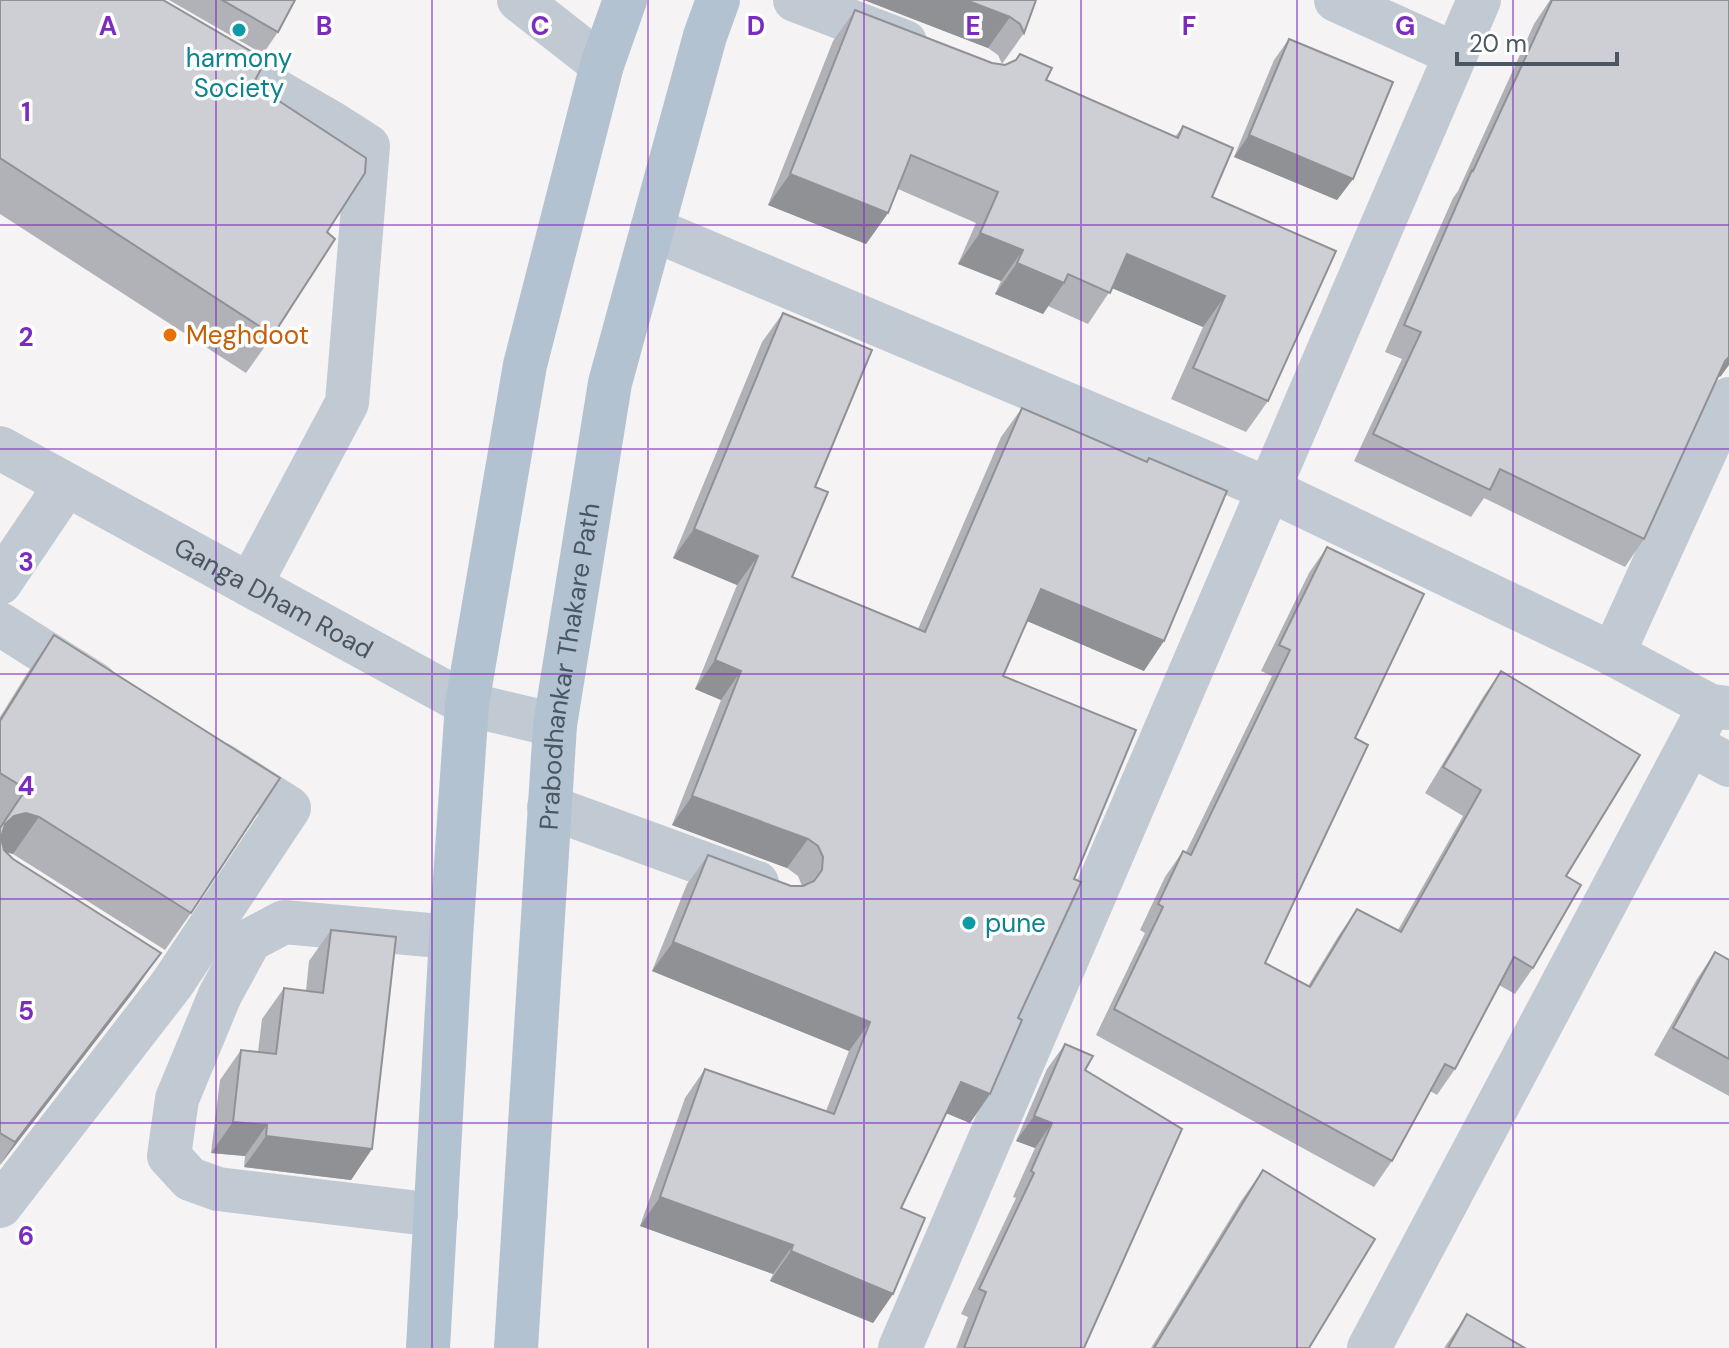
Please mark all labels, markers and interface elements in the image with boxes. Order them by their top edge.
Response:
text: A [99,9,117,43]
text: B [316,9,332,43]
text: C [530,9,550,43]
text: D [747,9,765,43]
text: E [965,9,981,43]
text: F [1182,9,1196,43]
text: G [1395,9,1415,43]
scale bar [1457,16,1617,66]
marker: harmony Society [230,21,248,39]
text: 20 m [1469,28,1527,59]
place label: harmony Society [186,41,292,105]
text: 1 [21,95,31,129]
place label: Meghdoot [186,318,309,352]
text: 2 [18,320,34,354]
marker: Meghdoot [161,326,179,344]
street label: Prabodhankar Thakare Path [531,500,607,831]
street label: Ganga Dham Road [168,530,379,666]
text: 3 [18,545,34,579]
text: 4 [18,769,34,803]
place label: pune [985,906,1046,940]
marker: pune [960,914,978,932]
text: 5 [18,994,34,1028]
text: 6 [18,1219,34,1253]

